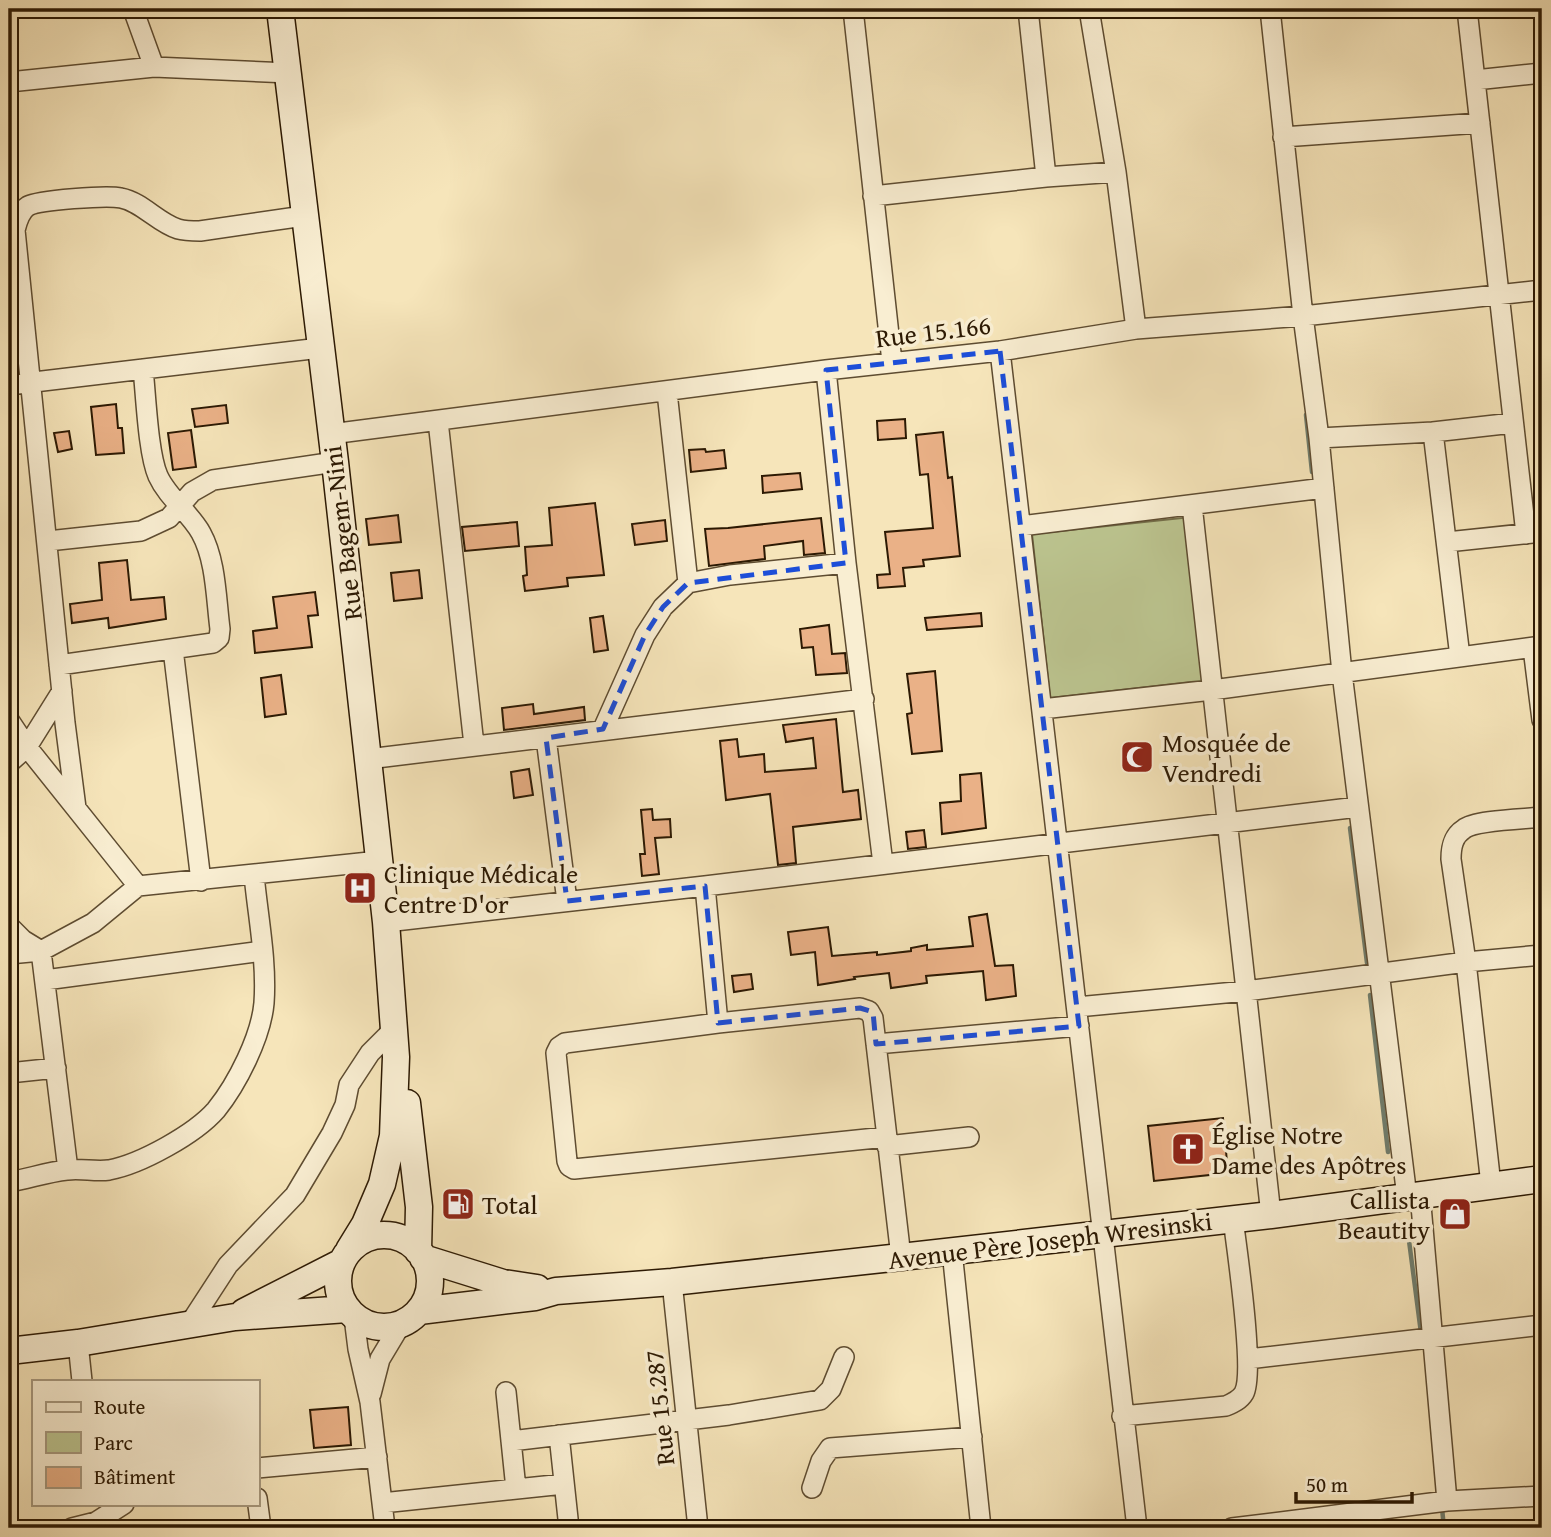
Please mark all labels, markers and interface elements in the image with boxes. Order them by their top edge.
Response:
street label: Rue 15.166 [873,305,993,357]
street label: Rue Bagem-Nini [312,444,372,622]
place label: Mosquée de Vendredi [1162,723,1291,792]
mosque icon: Mosquée de Vendredi [1118,738,1156,776]
place label: Clinique Médicale Centre D'or [384,854,578,923]
hospital icon: Clinique Médicale Centre D'or [341,869,379,907]
place label: Église Notre Dame des Apôtres [1212,1115,1406,1184]
church icon: Église Notre Dame des Apôtres [1169,1130,1207,1168]
place label: Callista Beautity [1338,1180,1431,1249]
fuel station icon: Total [439,1185,477,1223]
place label: Total [482,1185,538,1224]
shop icon: Callista Beautity [1436,1195,1474,1233]
street label: Avenue Père Joseph Wresinski [886,1201,1214,1279]
street label: Rue 15.287 [634,1348,684,1468]
legend [32,1380,259,1506]
text: Route [94,1391,146,1422]
text: Parc [94,1427,133,1458]
scale bar [1296,1460,1411,1504]
text: Bâtiment [94,1461,176,1492]
text: 50 m [1306,1469,1348,1500]

